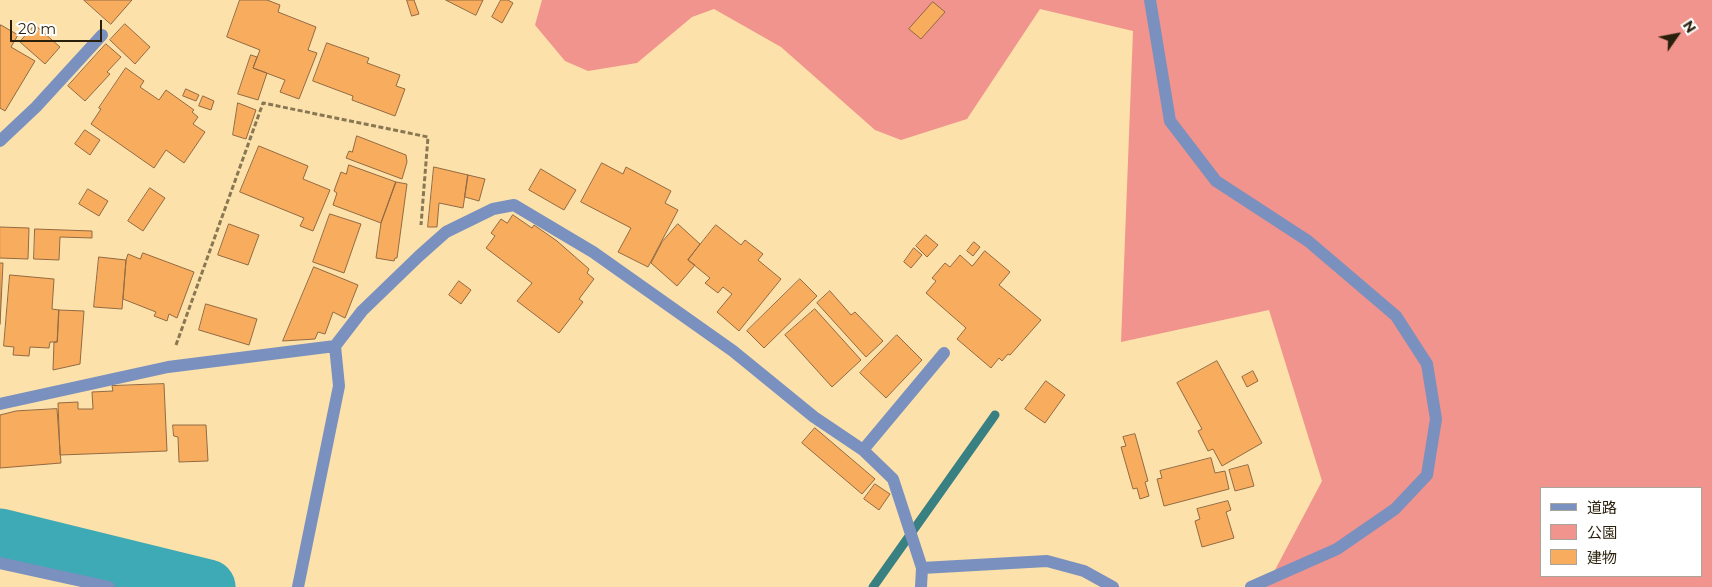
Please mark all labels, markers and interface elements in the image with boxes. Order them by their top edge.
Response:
scale bar [12,10,105,42]
north arrow [1652,10,1702,60]
text: N [1679,17,1700,36]
text: 20 m [18,19,56,38]
legend [1540,487,1702,577]
text: 道路 [1587,498,1617,517]
text: 公園 [1587,523,1617,542]
text: 建物 [1587,548,1617,567]

